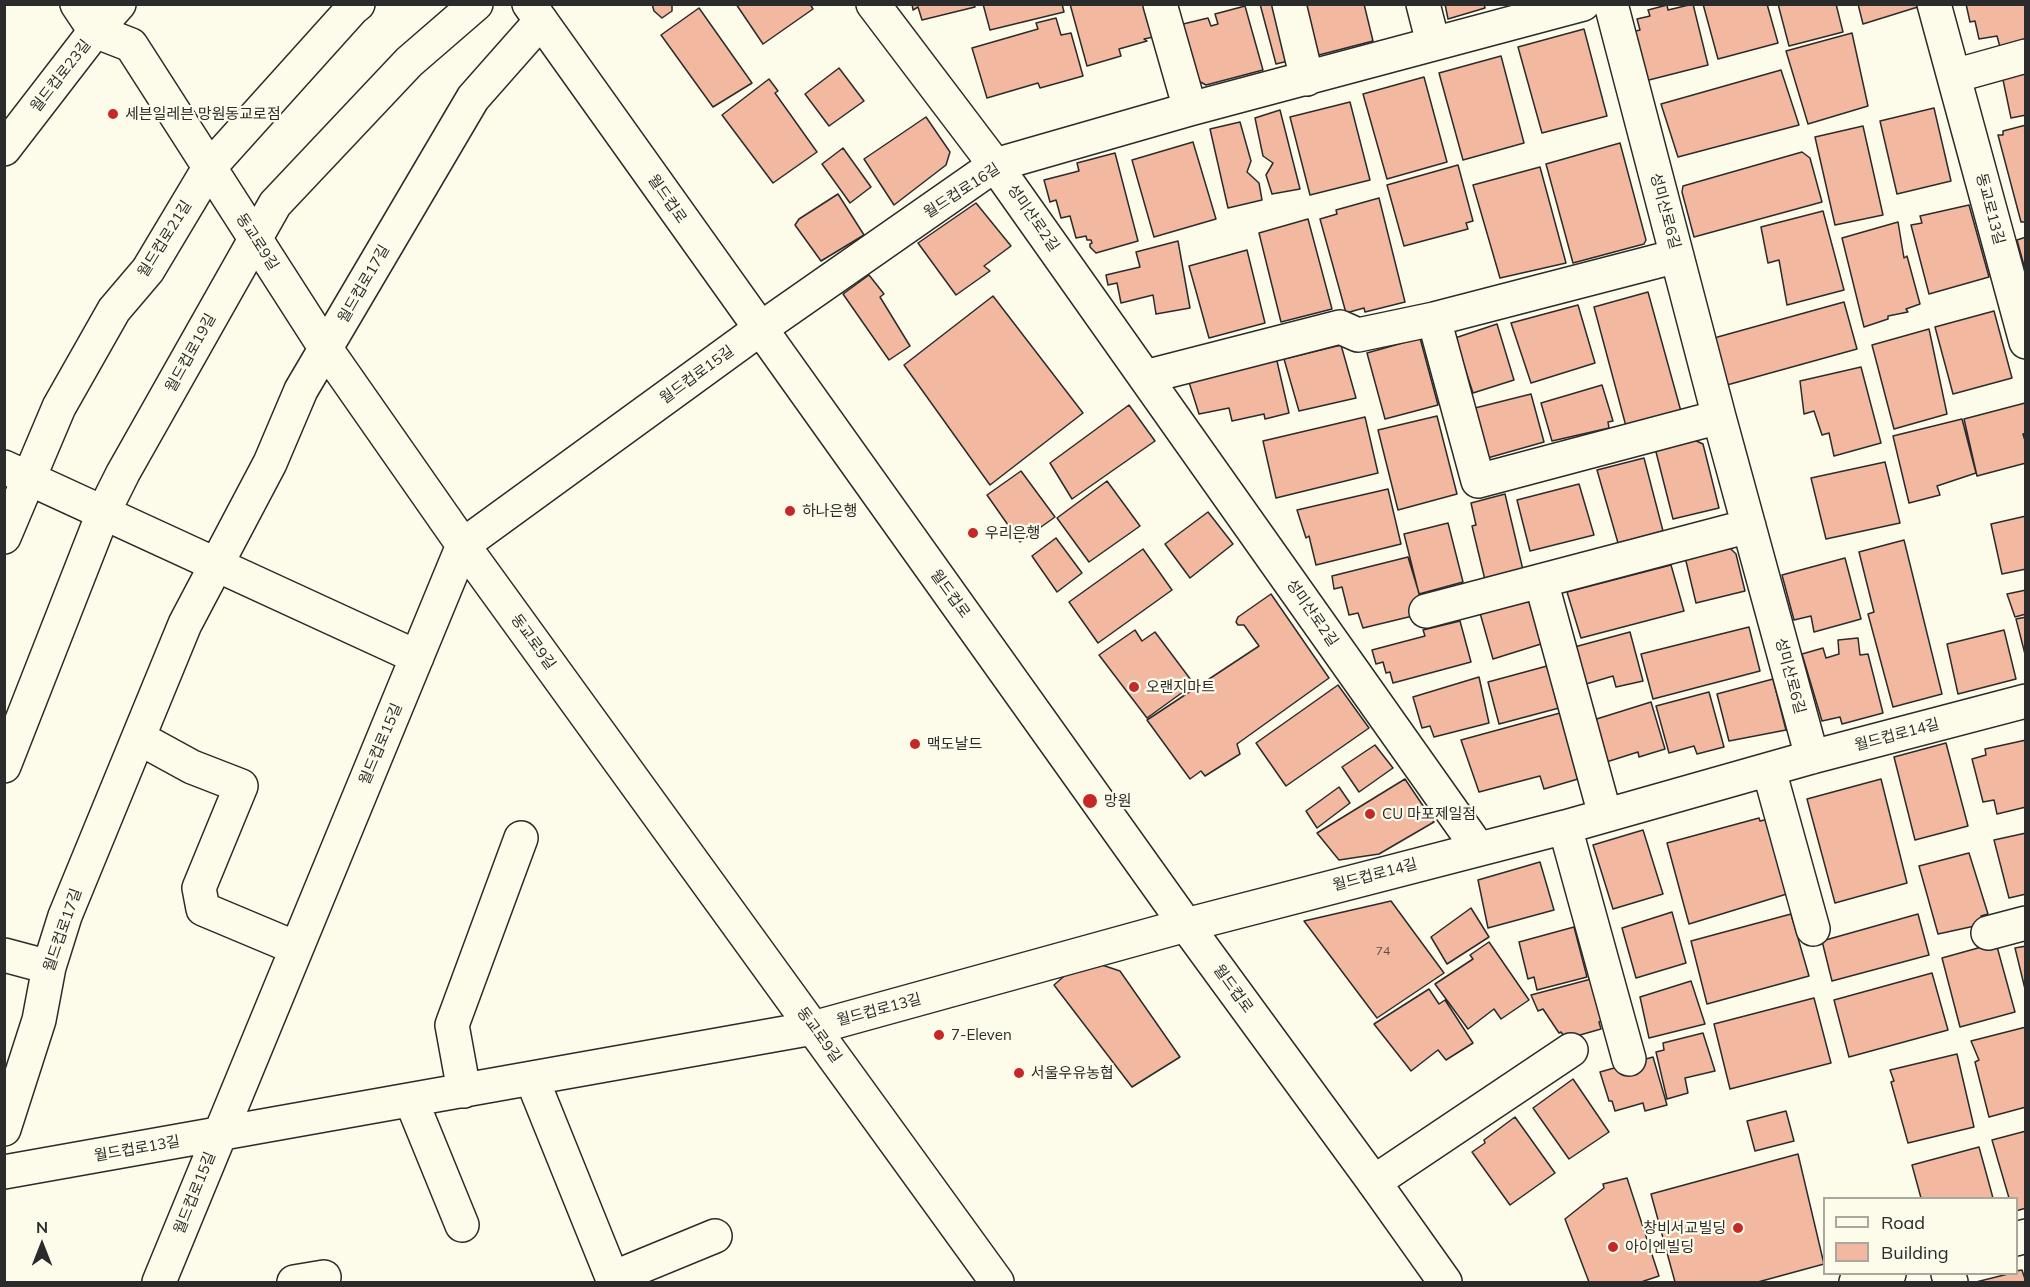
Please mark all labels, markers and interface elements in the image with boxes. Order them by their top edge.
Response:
street label: 월드컵로23길 [27,36,95,116]
place label: 세븐일레븐 망원동교로점 [125,105,281,123]
marker: 세븐일레븐 망원동교로점 [106,107,120,121]
street label: 월드컵로16길 [921,160,1003,222]
street label: 월드컵로 [644,171,690,227]
street label: 성미산로6길 [1646,171,1684,251]
street label: 동교로13길 [1972,171,2008,247]
street label: 성미산로2길 [1003,181,1063,255]
street label: 월드컵로21길 [134,197,196,281]
street label: 동교로9길 [232,210,282,274]
street label: 월드컵로17길 [334,242,394,326]
street label: 월드컵로19길 [162,311,220,395]
street label: 월드컵로15길 [657,342,737,408]
place label: 하나은행 [802,502,857,520]
marker: 하나은행 [783,504,797,518]
place label: 우리은행 [985,524,1040,542]
marker: 우리은행 [966,526,980,540]
street label: 월드컵로 [926,566,974,622]
street label: 성미산로2길 [1282,576,1342,650]
street label: 동교로9길 [507,611,559,673]
street label: 성미산로6길 [1771,636,1809,716]
place label: 오랜지마트 [1146,678,1215,696]
marker: 오랜지마트 [1127,680,1141,694]
street label: 월드컵로15길 [356,700,406,788]
street label: 월드컵로14길 [1853,715,1941,755]
place label: 맥도날드 [927,735,982,753]
marker: 맥도날드 [908,737,922,751]
marker: 망원 [1081,792,1099,810]
place label: 망원 [1104,792,1132,810]
place label: CU 마포제일점 [1382,805,1476,823]
marker: CU 마포제일점 [1363,807,1377,821]
street label: 월드컵로14길 [1331,855,1419,895]
street label: 월드컵로17길 [40,886,86,974]
house number: 74 [1376,944,1390,958]
street label: 월드컵로 [1209,961,1257,1017]
street label: 월드컵로13길 [835,990,923,1030]
street label: 동교로9길 [793,1004,845,1066]
place label: 7-Eleven [951,1026,1012,1044]
marker: 7-Eleven [932,1028,946,1042]
place label: 서울우유농협 [1031,1064,1114,1082]
marker: 서울우유농협 [1012,1066,1026,1080]
street label: 월드컵로13길 [93,1133,181,1165]
street label: 월드컵로15길 [170,1149,220,1237]
legend [1823,1197,2018,1275]
text: Road [1881,1211,1925,1234]
north arrow [12,1215,72,1275]
text: N [36,1217,48,1237]
place label: 창비서교빌딩 [1643,1219,1726,1237]
marker: 창비서교빌딩 [1731,1221,1745,1235]
place label: 아이엔빌딩 [1625,1238,1694,1256]
marker: 아이엔빌딩 [1606,1240,1620,1254]
text: Building [1881,1241,1949,1264]

